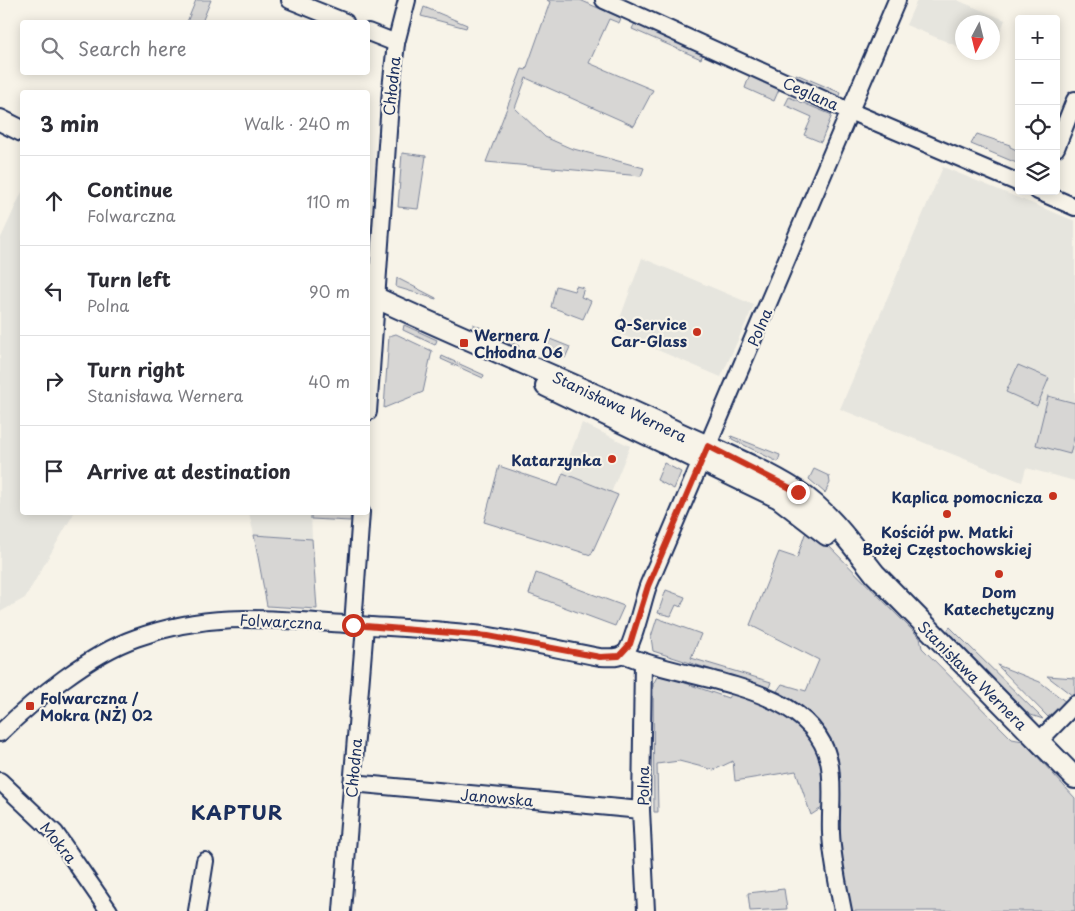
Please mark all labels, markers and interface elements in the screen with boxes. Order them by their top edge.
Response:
north arrow [955,15,1000,60]
map controls [1015,15,1060,195]
button: + [1015,15,1060,60]
search box [20,20,370,75]
icon: search [38,34,66,62]
text: Search here [78,34,187,62]
street label: Chłodna [376,55,406,117]
button: − [1015,60,1060,105]
street label: Ceglana [779,70,843,116]
button: locate [1015,105,1060,150]
text: 3 min [40,107,99,139]
text: Walk · 240 m [244,111,350,135]
button: layers [1015,150,1060,195]
text: Continue [87,175,173,203]
icon: ahead [40,187,68,215]
text: 110 m [307,189,350,213]
text: Folwarczna [87,203,175,227]
text: Turn left [87,265,171,293]
icon: left [40,277,68,305]
text: 90 m [309,279,350,303]
text: Polna [87,293,129,317]
street label: Polna [741,304,778,350]
place label: Q-Service Car-Glass [611,312,687,352]
place label: Wernera / Chłodna 06 [474,323,564,363]
marker: Q-Service Car-Glass [691,326,703,338]
marker: Wernera / Chłodna 06 [458,337,470,349]
text: Turn right [87,355,185,383]
street label: Stanisława Wernera [549,365,692,448]
icon: right [40,367,68,395]
text: 40 m [308,369,350,393]
text: Stanisława Wernera [87,383,243,407]
place label: Katarzynka [511,448,602,471]
marker: Katarzynka [606,453,618,465]
icon: arrive [40,457,68,485]
text: Arrive at destination [87,457,291,485]
route end [787,481,810,504]
place label: Kaplica pomocnicza [892,485,1043,508]
marker: Kaplica pomocnicza [1047,490,1059,502]
marker: Kościół pw. Matki Bożej Częstochowskiej [941,508,953,520]
place label: Kościół pw. Matki Bożej Częstochowskiej [862,520,1032,560]
marker: Dom Katechetyczny [993,568,1005,580]
place label: Dom Katechetyczny [944,580,1054,620]
street label: Folwarczna [239,607,324,635]
route start [342,614,365,637]
street label: Stanisława Wernera [913,615,1033,735]
place label: Folwarczna / Mokra (NŻ) 02 [40,686,153,726]
marker: Folwarczna / Mokra (NŻ) 02 [24,700,36,712]
street label: Chłodna [339,737,367,799]
street label: Polna [631,766,654,806]
street label: Janowska [460,782,535,812]
district label: KAPTUR [191,797,283,827]
street label: Mokra [35,816,83,868]

